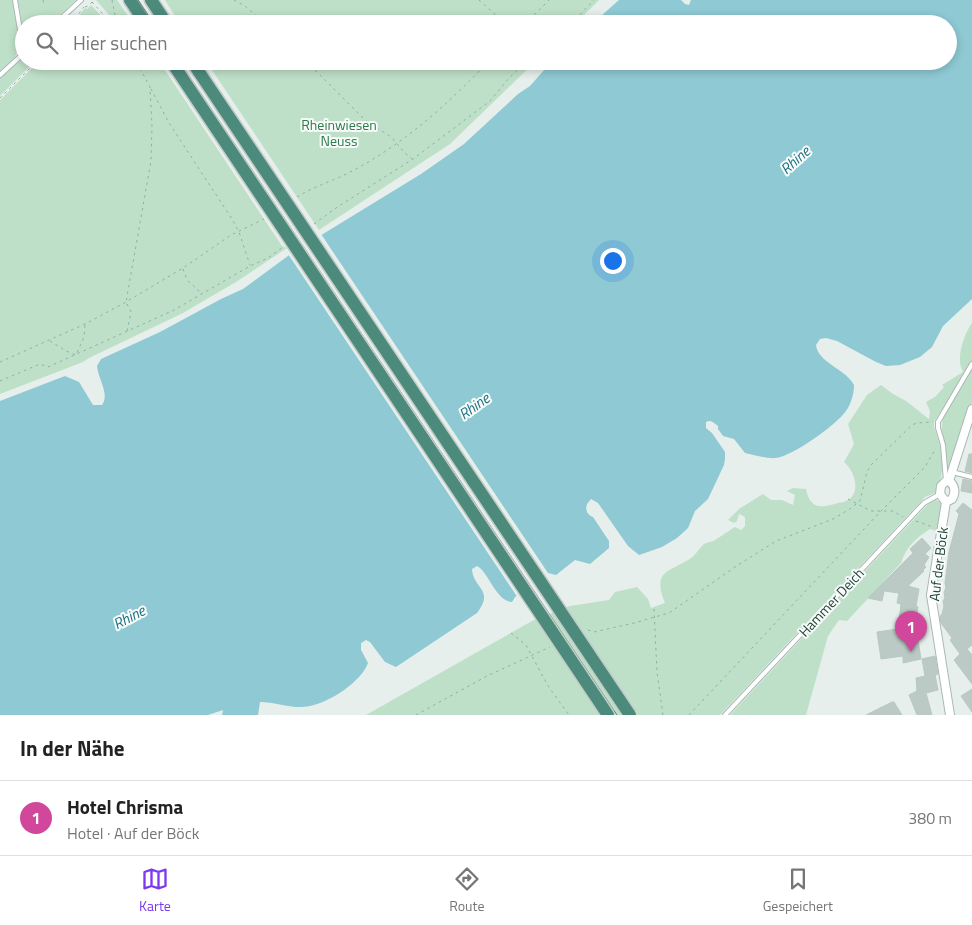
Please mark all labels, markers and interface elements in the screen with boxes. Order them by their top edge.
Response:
search box [15,15,957,70]
text: Hier suchen [73,28,168,57]
icon: search [33,29,61,57]
park label: Rheinwiesen Neuss [301,114,377,151]
water label: Rhine [775,140,816,180]
your location [600,248,626,274]
water label: Rhine [454,386,495,425]
street label: Auf der Böck [923,525,953,602]
street label: Hammer Deich [793,563,869,641]
water label: Rhine [109,598,150,635]
pin: 1 [895,611,927,652]
text: In der Nähe [20,732,125,764]
text: Hotel Chrisma [67,792,183,821]
text: 1 [32,806,40,830]
text: 380 m [908,806,952,830]
text: Hotel · Auf der Böck [67,821,199,845]
tab: Karte [139,865,171,916]
tab: Route [449,865,484,916]
tab: Gespeichert [763,865,833,916]

